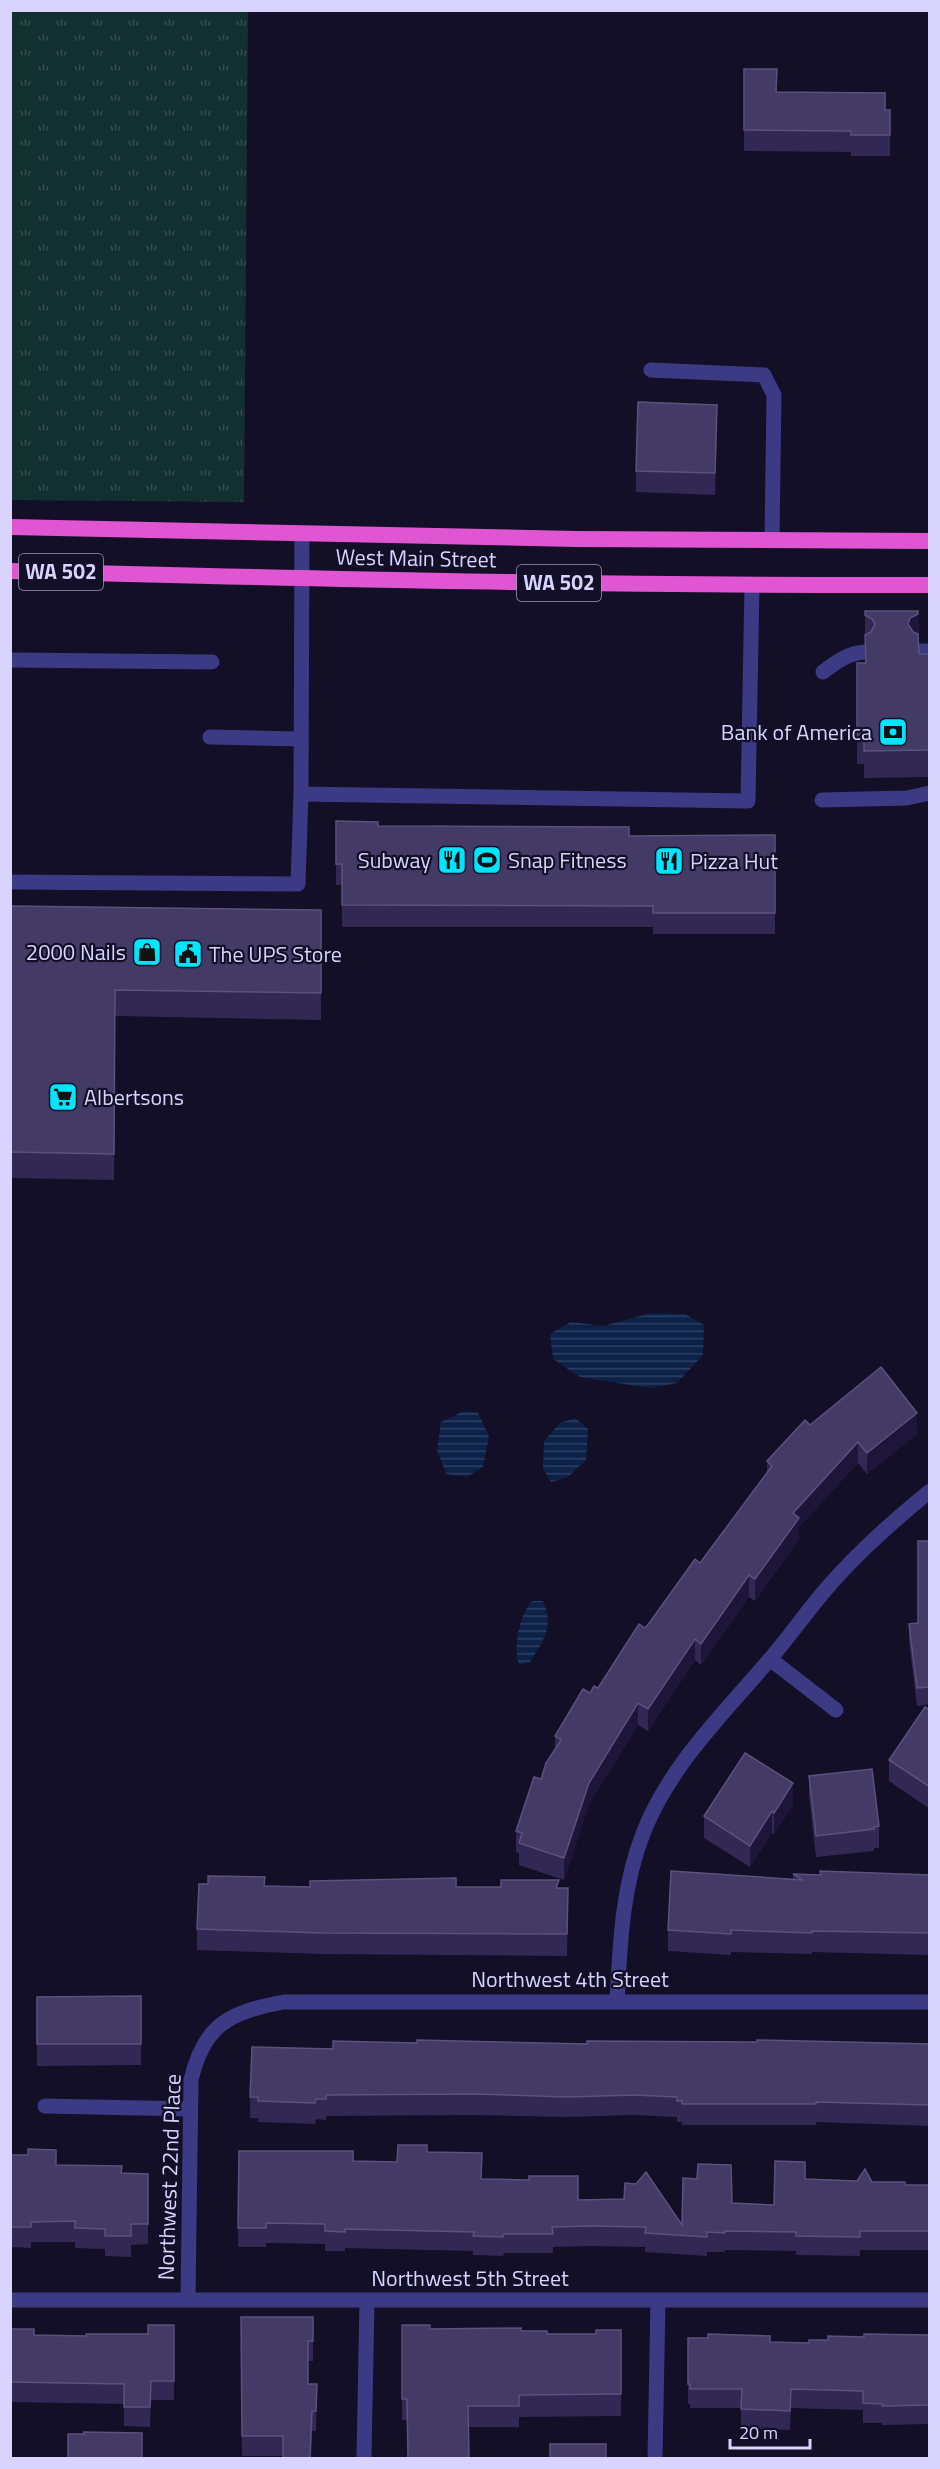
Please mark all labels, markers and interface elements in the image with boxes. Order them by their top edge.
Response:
street label: West Main Street [335,540,497,576]
road number: WA 502 [19,554,103,590]
road number: WA 502 [517,565,601,601]
place label: Bank of America [721,715,872,749]
bank icon: Bank of America [877,716,909,748]
place label: Subway [358,843,431,877]
place label: Snap Fitness [508,843,627,877]
restaurant icon: Subway [436,844,468,876]
sports icon: Snap Fitness [471,844,503,876]
place label: Pizza Hut [690,844,778,878]
restaurant icon: Pizza Hut [653,845,685,877]
place label: 2000 Nails [26,935,126,969]
shop icon: 2000 Nails [131,936,163,968]
place label: The UPS Store [209,937,342,971]
public building icon: The UPS Store [172,938,204,970]
place label: Albertsons [84,1080,184,1114]
supermarket icon: Albertsons [47,1081,79,1113]
street label: Northwest 4th Street [471,1962,669,1996]
street label: Northwest 22nd Place [148,2073,190,2281]
street label: Northwest 5th Street [371,2261,569,2295]
scale bar [730,2412,810,2450]
text: 20 m [739,2419,778,2446]

